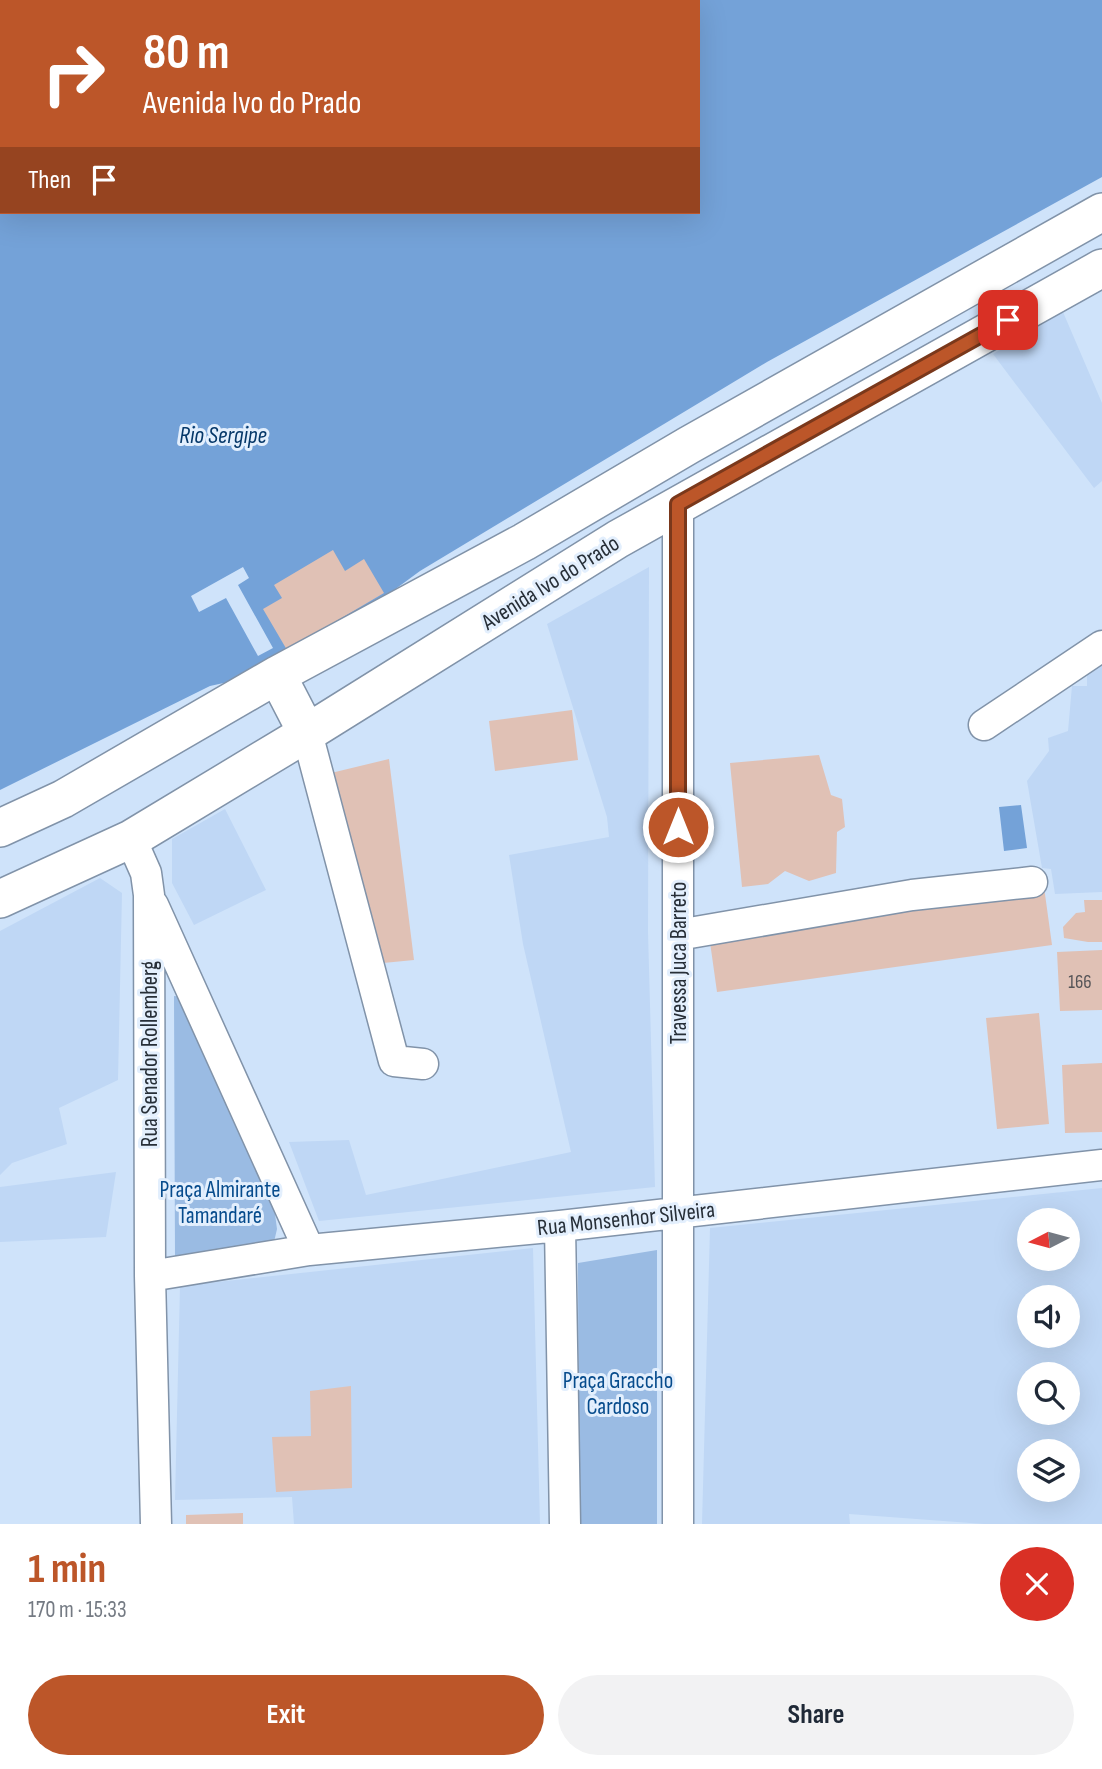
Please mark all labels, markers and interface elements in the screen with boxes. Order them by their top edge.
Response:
text: 80 m [143,24,230,83]
icon: right [28,28,119,119]
text: Avenida Ivo do Prado [143,84,362,123]
icon: arrive [85,161,123,199]
text: Then [28,165,71,196]
pin [978,290,1038,350]
icon: arrive [989,301,1027,339]
water label: Rio Sergipe [179,421,267,450]
street label: Avenida Ivo do Prado [476,529,625,637]
position arrow [641,790,715,864]
street label: Travessa Juca Barreto [665,882,693,1044]
street label: Rua Senador Rollemberg [136,961,164,1147]
house number: 166 [1068,971,1092,994]
park label: Praça Almirante Tamandaré [160,1176,280,1230]
street label: Rua Monsenhor Silveira [536,1196,716,1242]
north arrow [1017,1208,1080,1270]
map controls [1017,1208,1080,1502]
button: sound [1017,1285,1080,1348]
button: search [1017,1362,1080,1425]
park label: Praça Graccho Cardoso [563,1367,673,1421]
button: layers [1017,1439,1080,1502]
text: 1 min [28,1544,106,1595]
button: close [1000,1547,1074,1621]
text: 170 m · 15:33 [28,1596,127,1624]
button: Exit [28,1675,544,1755]
button: Share [558,1675,1074,1755]

